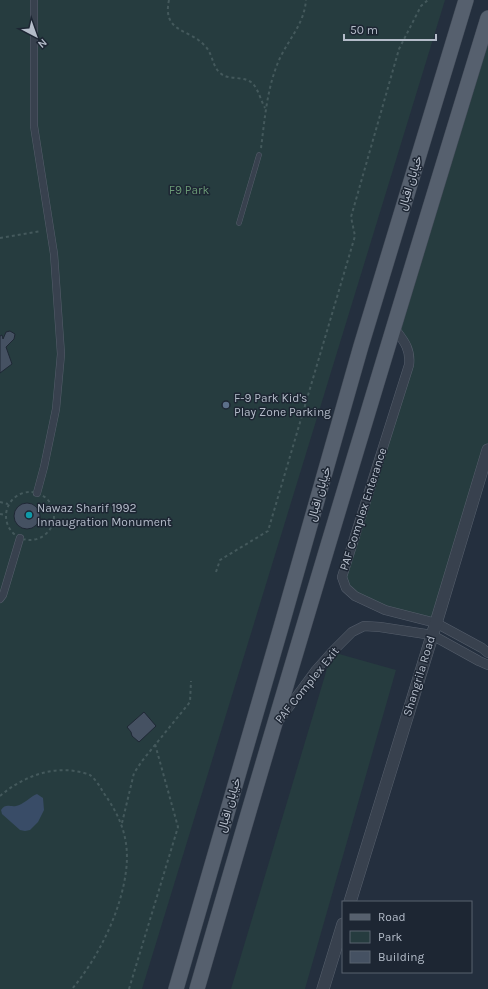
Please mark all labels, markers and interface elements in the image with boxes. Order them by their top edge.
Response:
north arrow [16,16,56,56]
scale bar [344,16,436,42]
text: 50 m [350,23,378,37]
text: N [35,36,49,51]
street label: خیابان اقبال [395,154,426,212]
park label: F9 Park [169,183,209,197]
place label: F-9 Park Kid's Play Zone Parking [234,391,331,419]
marker: F-9 Park Kid's Play Zone Parking [221,400,231,410]
street label: PAF Complex Enterance [337,446,389,572]
street label: خیابان اقبال [304,465,334,523]
place label: Nawaz Sharif 1992 Innaugration Monument [37,501,172,529]
marker: Nawaz Sharif 1992 Innaugration Monument [24,510,34,520]
street label: Shangrila Road [400,634,438,718]
street label: PAF Complex Exit [272,644,342,726]
street label: خیابان اقبال [214,776,244,834]
legend [342,901,472,973]
text: Road [378,910,406,924]
text: Park [378,930,403,944]
text: Building [378,950,425,964]

